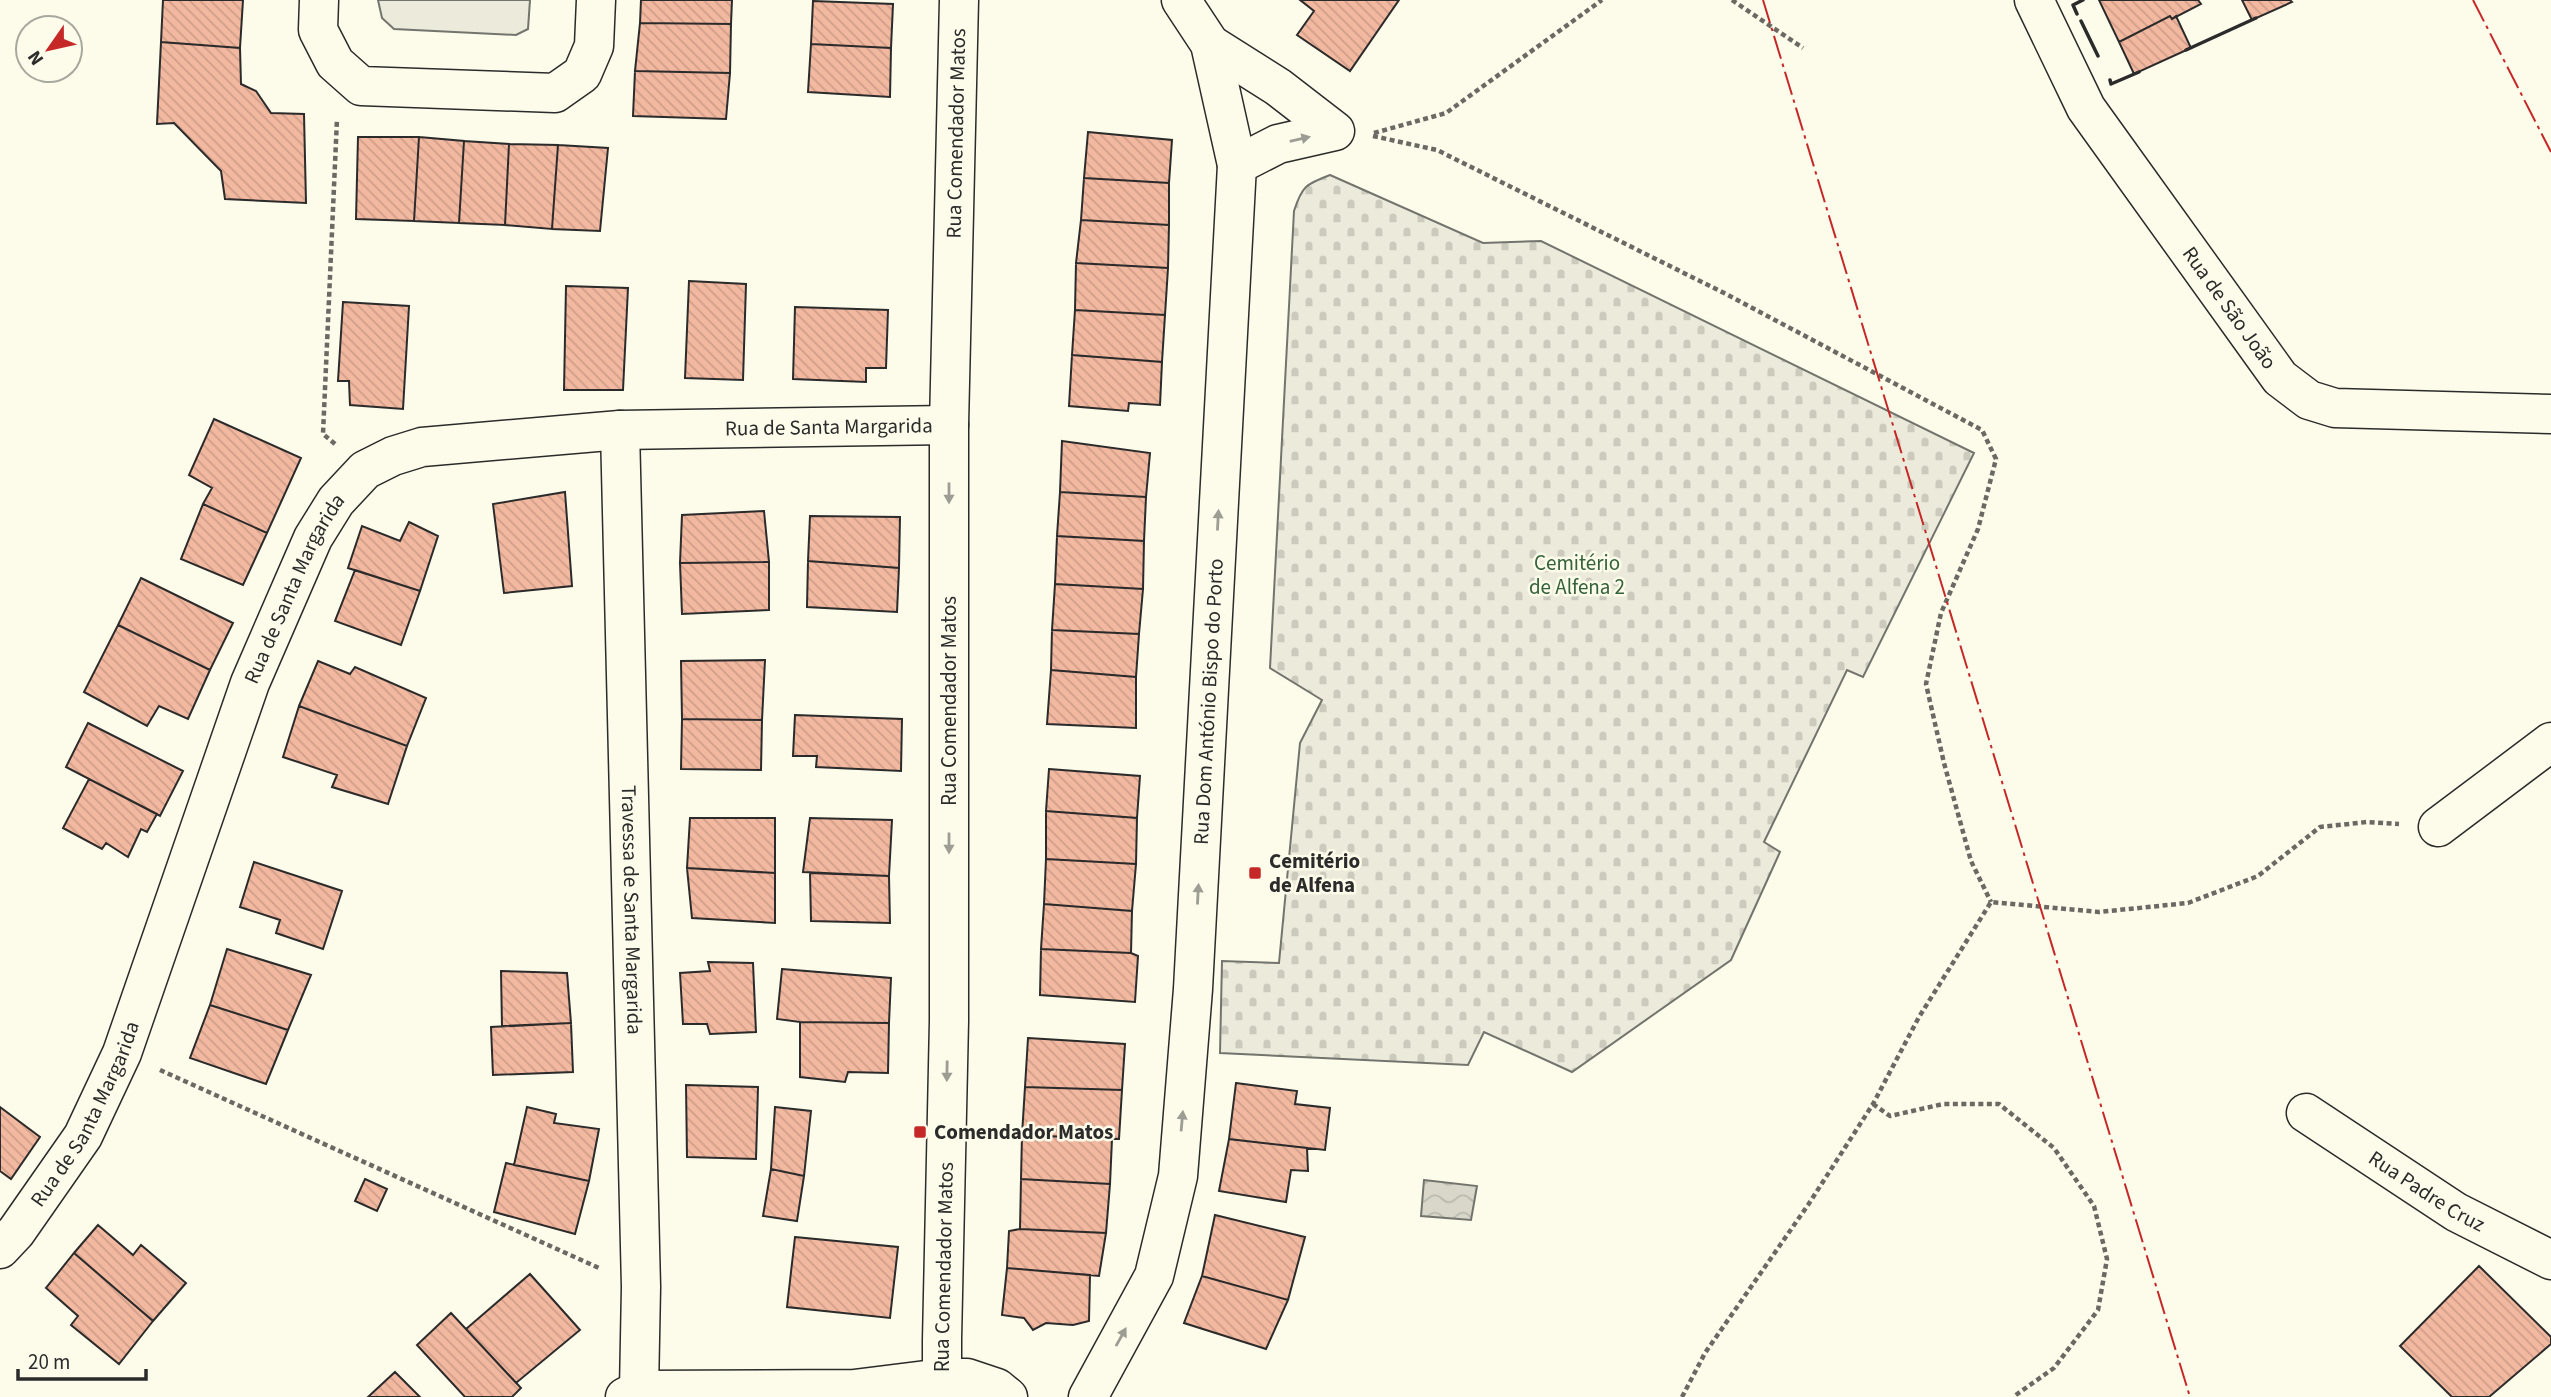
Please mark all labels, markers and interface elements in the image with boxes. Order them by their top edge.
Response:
north arrow [14,14,84,84]
street label: Rua Comendador Matos [938,28,973,239]
text: N [21,45,51,70]
one-way arrow [1289,133,1311,144]
street label: Rua de São João [2175,240,2284,376]
street label: Rua de Santa Margarida [725,410,933,443]
one-way arrow [943,482,955,504]
street label: Rua de Santa Margarida [236,486,351,689]
one-way arrow [1213,509,1224,531]
park label: Cemitério de Alfena 2 [1529,548,1625,602]
street label: Rua Dom António Bispo do Porto [1186,558,1231,846]
street label: Rua Comendador Matos [934,596,964,806]
street label: Travessa de Santa Margarida [614,785,650,1035]
one-way arrow [943,832,955,854]
place label: Cemitério de Alfena [1269,846,1360,900]
marker: Cemitério de Alfena [1247,865,1263,881]
one-way arrow [1193,883,1204,905]
street label: Rua de Santa Margarida [23,1017,147,1213]
one-way arrow [942,1060,953,1082]
one-way arrow [1177,1110,1188,1132]
place label: Comendador Matos [934,1117,1113,1147]
marker: Comendador Matos [912,1124,928,1140]
street label: Rua Padre Cruz [2362,1143,2490,1239]
street label: Rua Comendador Matos [927,1162,961,1372]
one-way arrow [1115,1327,1127,1347]
scale bar [18,1338,145,1382]
text: 20 m [28,1347,70,1377]

